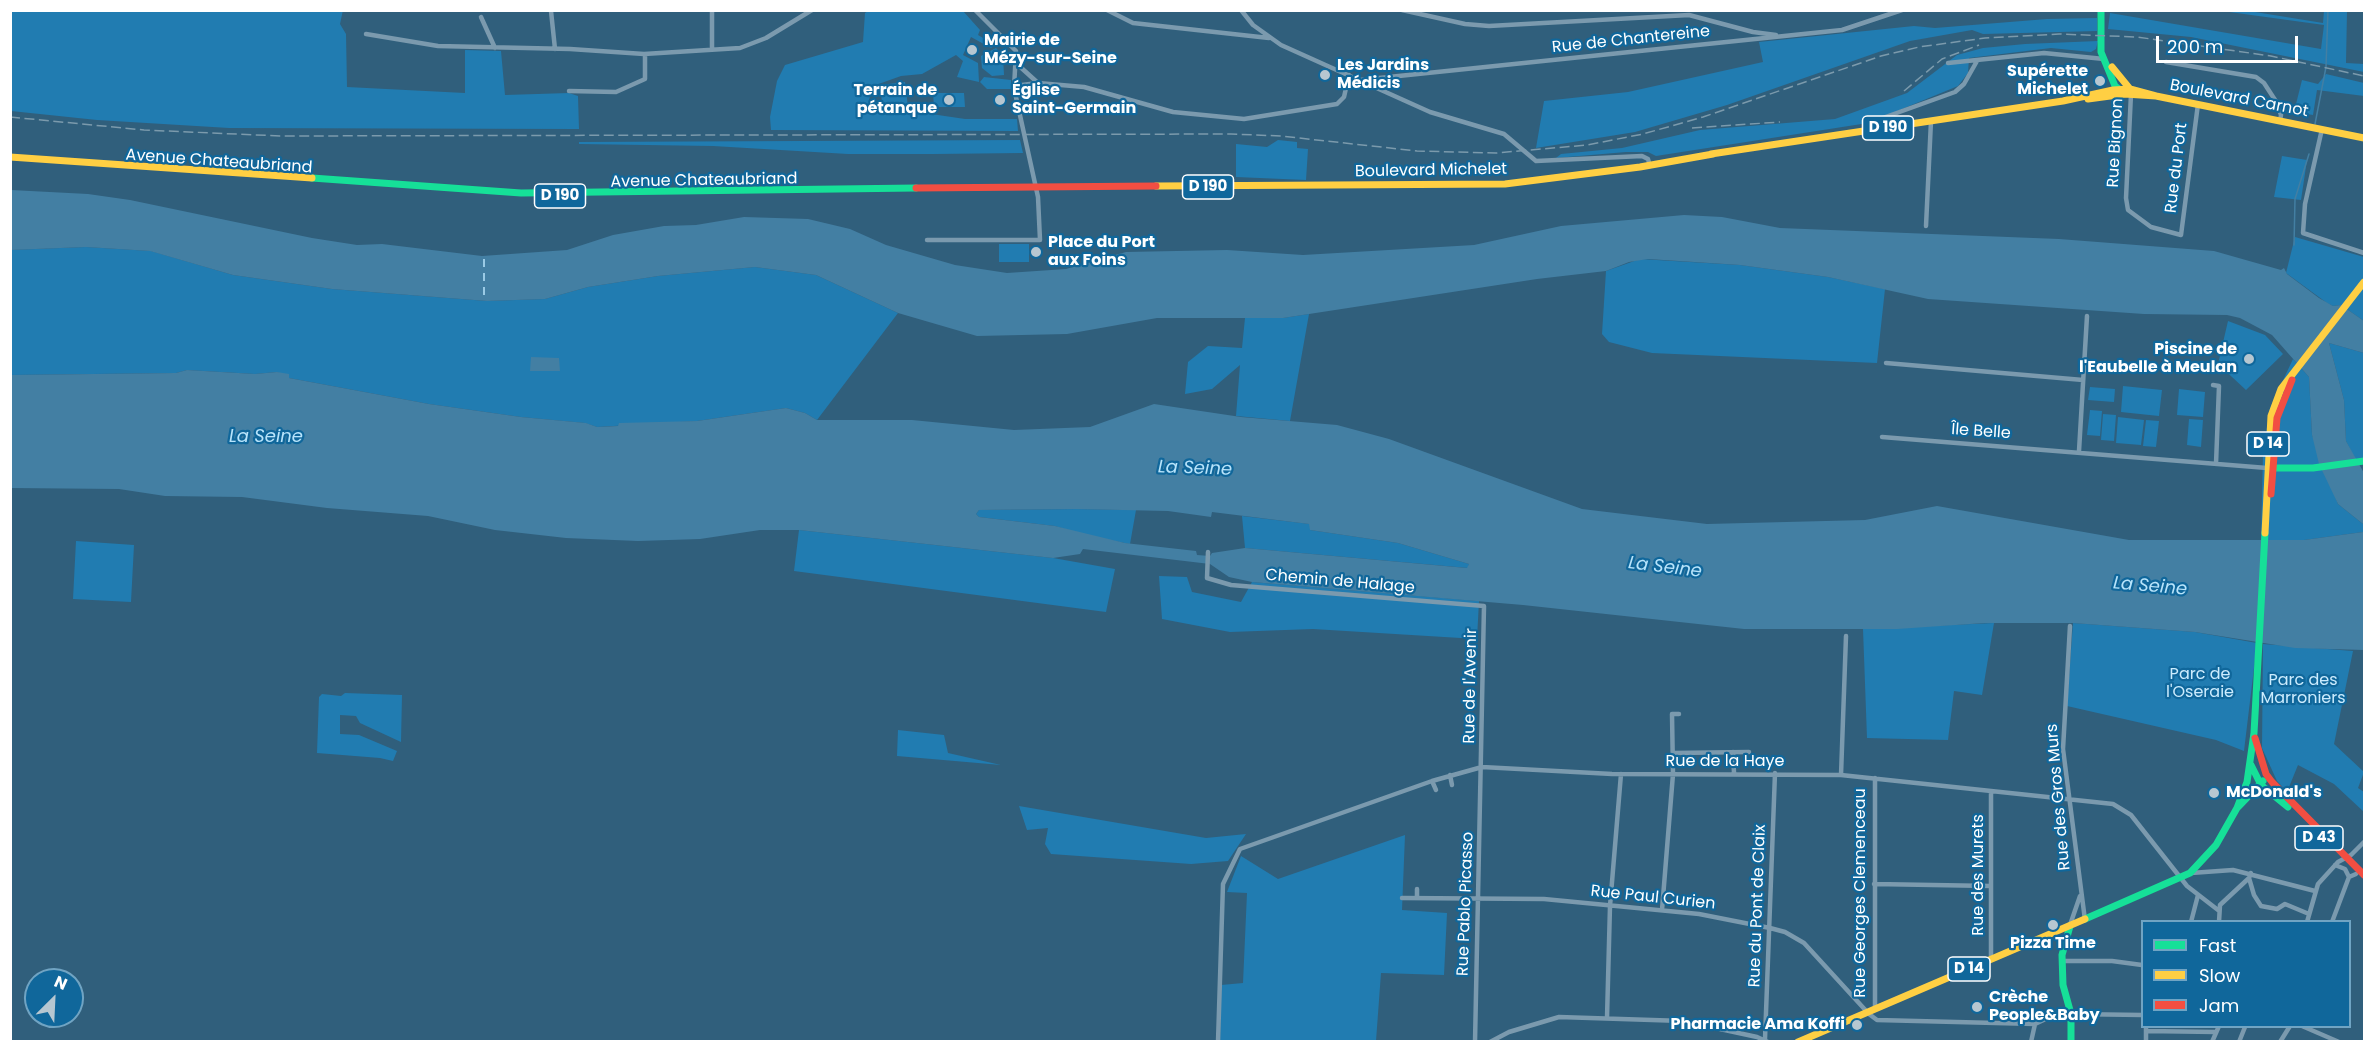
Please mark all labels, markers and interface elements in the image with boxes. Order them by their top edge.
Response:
street label: Rue de Chantereine [1551,22,1711,58]
scale bar [2159,24,2302,62]
place label: Mairie de Mézy-sur-Seine [984,31,1117,69]
text: 200 m [2167,34,2223,59]
marker: Mairie de Mézy-sur-Seine [965,43,979,57]
place label: Les Jardins Médicis [1337,56,1429,94]
place label: Supérette Michelet [2007,62,2088,100]
marker: Les Jardins Médicis [1318,68,1332,82]
marker: Supérette Michelet [2093,74,2107,88]
street label: Boulevard Carnot [2168,76,2310,122]
place label: Terrain de pétanque [854,81,937,119]
place label: Église Saint-Germain [1012,81,1136,119]
marker: Terrain de pétanque [942,93,956,107]
marker: Église Saint-Germain [993,93,1007,107]
street label: Rue Bignon [2104,98,2128,188]
road number: D 190 [1862,116,1914,140]
street label: Rue du Port [2162,122,2192,214]
street label: Avenue Chateaubriand [125,146,313,178]
street label: Boulevard Michelet [1355,160,1507,182]
street label: Avenue Chateaubriand [610,170,798,192]
road number: D 190 [1182,175,1234,199]
road number: D 190 [534,184,586,208]
place label: Place du Port aux Foins [1048,233,1155,271]
marker: Place du Port aux Foins [1029,245,1043,259]
place label: Piscine de l'Eaubelle à Meulan [2079,340,2237,378]
marker: Piscine de l'Eaubelle à Meulan [2242,352,2256,366]
street label: Île Belle [1951,420,2011,444]
water label: La Seine [229,426,303,448]
road number: D 14 [2247,432,2289,456]
water label: La Seine [1158,457,1232,481]
water label: La Seine [1627,553,1703,583]
street label: Chemin de Halage [1265,566,1415,598]
water label: La Seine [2112,573,2188,601]
street label: Rue de l'Avenir [1460,628,1482,744]
park label: Parc de l'Oseraie [2166,665,2234,703]
park label: Parc des Marroniers [2260,671,2346,709]
street label: Rue des Gros Murs [2043,723,2075,871]
street label: Rue de la Haye [1665,752,1785,772]
place label: McDonald's [2226,783,2322,803]
marker: McDonald's [2207,786,2221,800]
street label: Rue Georges Clemenceau [1851,788,1871,998]
street label: Rue des Murets [1969,814,1989,936]
street label: Rue du Pont de Claix [1746,824,1770,988]
road number: D 43 [2295,826,2343,850]
street label: Rue Pablo Picasso [1454,832,1478,976]
street label: Rue Paul Curien [1590,882,1716,914]
marker: Pizza Time [2046,918,2060,932]
legend [2141,920,2351,1028]
text: Fast [2199,933,2236,958]
place label: Pizza Time [2010,934,2096,954]
road number: D 14 [1948,957,1990,981]
text: Slow [2199,963,2240,988]
north arrow [24,968,84,1028]
text: N [51,970,71,996]
place label: Crèche People&Baby [1989,988,2100,1026]
text: Jam [2199,993,2239,1018]
marker: Crèche People&Baby [1970,1000,1984,1014]
place label: Pharmacie Ama Koffi [1670,1015,1845,1035]
marker: Pharmacie Ama Koffi [1850,1018,1864,1032]

